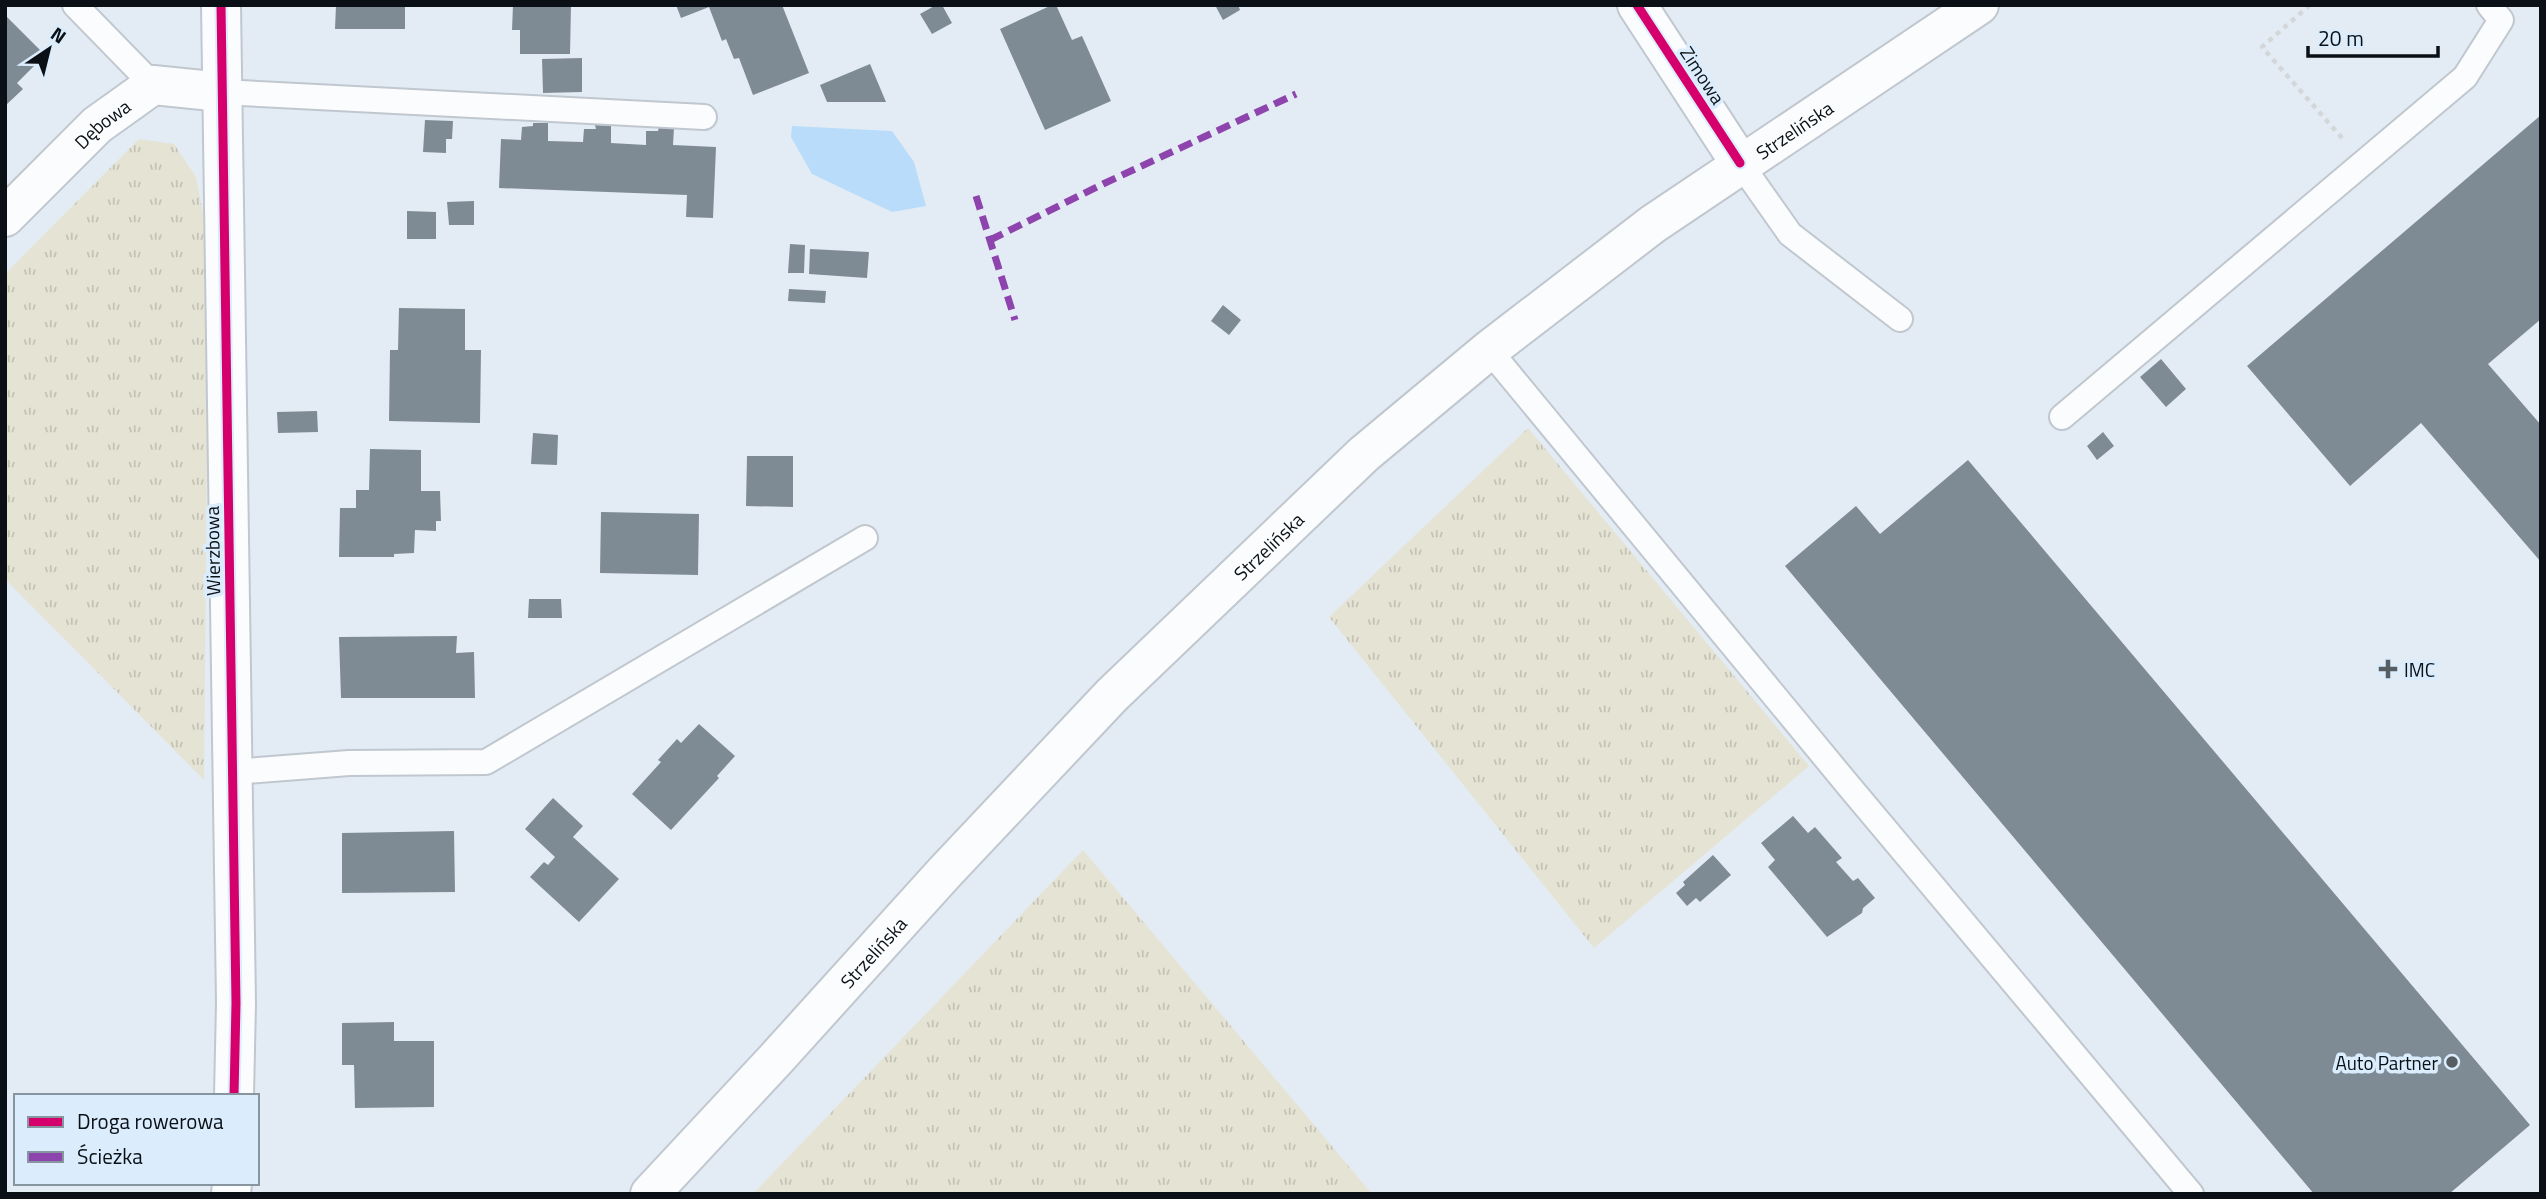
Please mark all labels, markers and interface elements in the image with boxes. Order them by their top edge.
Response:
north arrow [14,14,84,84]
scale bar [2308,14,2438,58]
text: N [45,19,73,50]
text: 20 m [2318,22,2364,54]
street label: Zimowa [1673,40,1733,110]
street label: Dębowa [67,91,137,155]
street label: Strzelińska [1749,93,1839,166]
street label: Wierzbowa [197,505,227,596]
street label: Strzelińska [1226,505,1310,587]
place label: IMC [2404,655,2435,684]
marker: IMC [2378,659,2398,679]
street label: Strzelińska [833,909,913,994]
place label: Auto Partner [2335,1048,2438,1077]
marker: Auto Partner [2444,1054,2460,1070]
legend [14,1094,259,1185]
text: Droga rowerowa [77,1105,224,1137]
text: Ścieżka [77,1140,143,1172]

